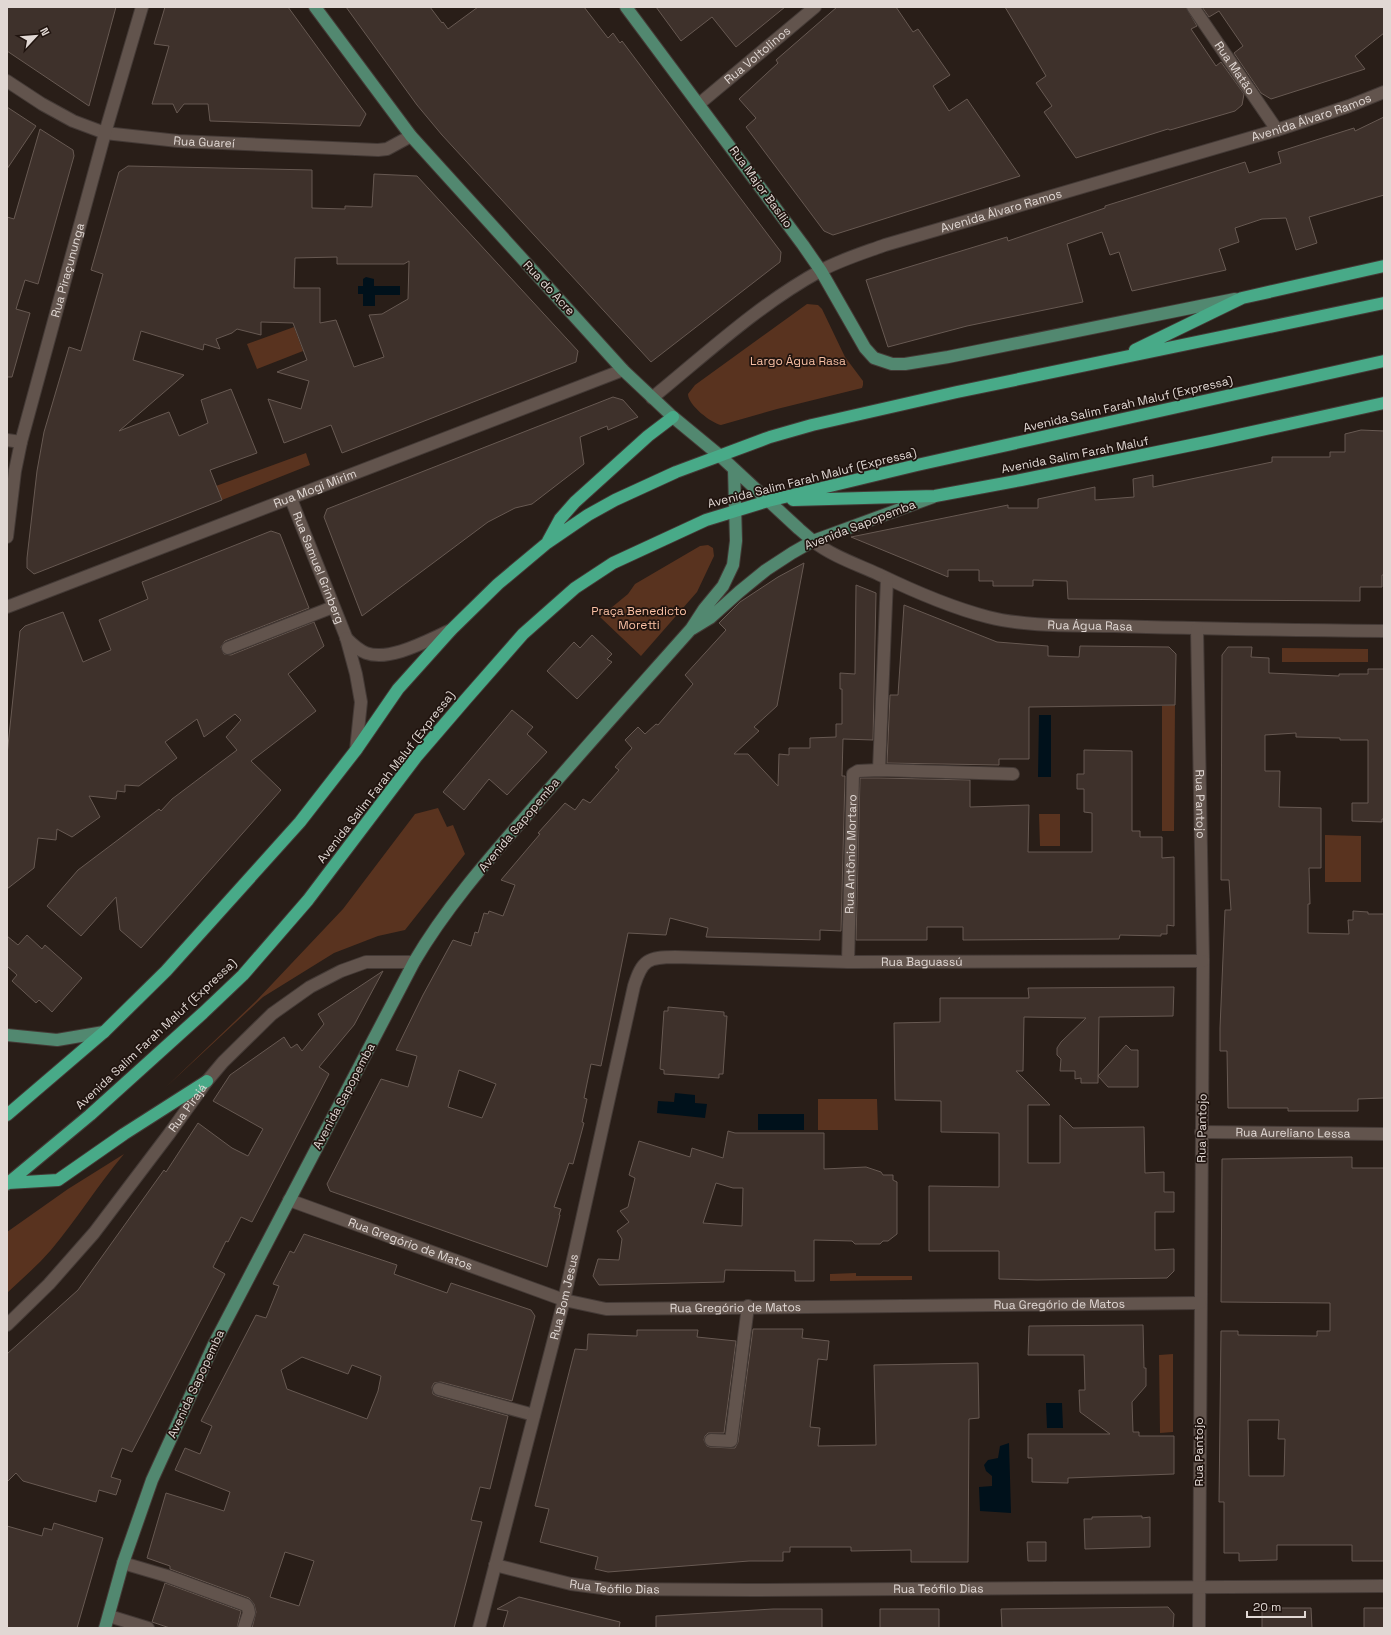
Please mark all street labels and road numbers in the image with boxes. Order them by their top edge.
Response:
street label: Rua Voltolinos [721,23,794,88]
street label: Rua Matão [1211,38,1259,98]
street label: Avenida Álvaro Ramos [1249,90,1374,145]
street label: Rua Guareí [173,133,235,152]
street label: Rua Major Basílio [726,143,796,231]
street label: Avenida Álvaro Ramos [939,186,1064,236]
street label: Rua Piraçununga [47,221,88,319]
street label: Rua do Acre [520,257,578,319]
street label: Avenida Salim Farah Maluf (Expressa) [1022,372,1234,436]
street label: Avenida Salim Farah Maluf [1000,433,1150,477]
street label: Avenida Salim Farah Maluf (Expressa) [706,444,918,512]
street label: Rua Mogi Mirim [271,465,359,512]
street label: Avenida Sapopemba [802,496,918,554]
street label: Rua Samuel Grinberg [289,509,348,626]
street label: Rua Água Rasa [1047,617,1133,635]
street label: Avenida Salim Farah Maluf (Expressa) [314,688,458,866]
street label: Rua Pantojo [1192,769,1209,839]
street label: Avenida Sapopemba [475,775,563,875]
street label: Rua Antônio Mortaro [841,794,860,914]
street label: Rua Baguassú [881,954,963,970]
street label: Avenida Salim Farah Maluf (Expressa) [72,955,240,1113]
street label: Avenida Sapopemba [309,1040,379,1152]
street label: Rua Pirajá [165,1080,211,1135]
street label: Rua Pantojo [1193,1093,1211,1163]
street label: Rua Aureliano Lessa [1235,1124,1351,1142]
street label: Rua Gregório de Matos [346,1214,475,1274]
street label: Rua Bom Jesus [546,1252,582,1341]
street label: Rua Gregório de Matos [994,1296,1125,1313]
street label: Rua Gregório de Matos [670,1299,801,1316]
street label: Avenida Sapopemba [164,1327,228,1441]
street label: Rua Pantojo [1191,1417,1207,1487]
street label: Rua Teófilo Dias [568,1576,660,1597]
street label: Rua Teófilo Dias [893,1581,984,1597]

